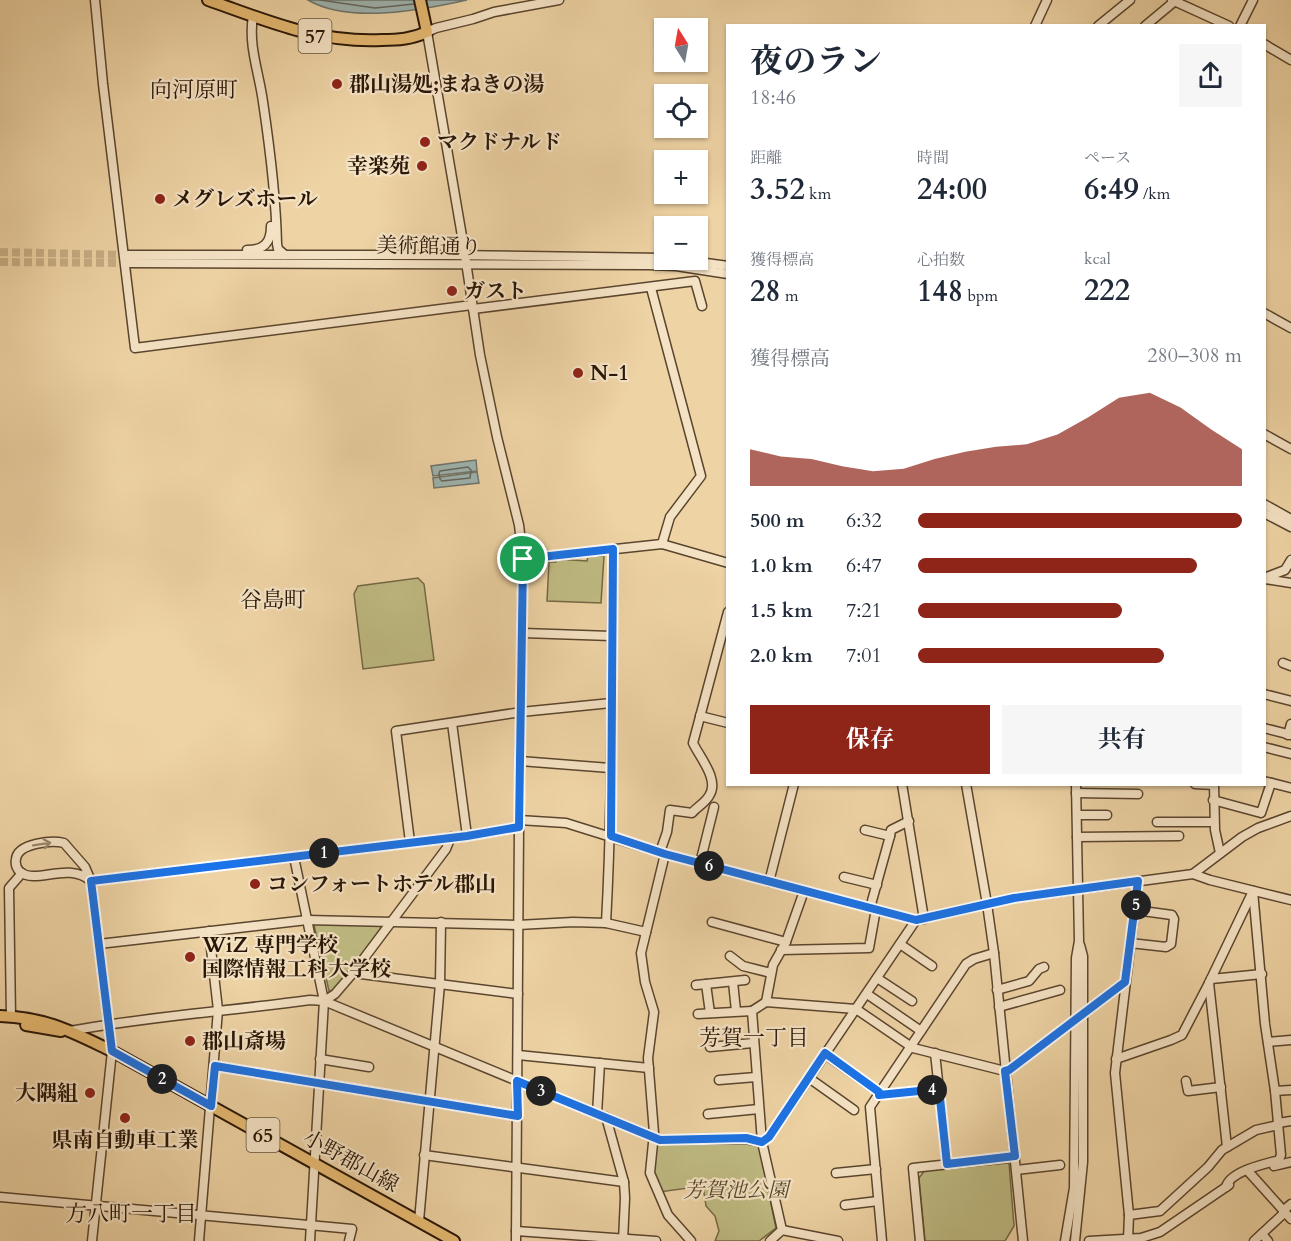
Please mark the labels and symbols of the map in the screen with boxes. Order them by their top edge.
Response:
north arrow [654,18,708,72]
road number: 57 [298,19,332,53]
place label: 郡山湯処;まねきの湯 [349,70,544,99]
district label: 向河原町 [150,75,238,105]
marker: 郡山湯処;まねきの湯 [330,77,344,91]
place label: マクドナルド [437,128,562,157]
marker: マクドナルド [418,135,432,149]
place label: 幸楽苑 [347,152,410,181]
marker: 幸楽苑 [415,159,429,173]
place label: メグレズホール [172,185,318,214]
marker: メグレズホール [153,192,167,206]
street label: 美術館通り [376,231,482,262]
place label: ガスト [464,277,527,306]
marker: ガスト [445,284,459,298]
place label: N-1 [590,359,629,388]
marker: N-1 [571,366,585,380]
pin [497,533,548,584]
district label: 谷島町 [240,585,306,615]
pin: 1 [309,838,339,868]
one-way arrow [31,839,51,850]
pin: 6 [694,851,724,881]
place label: コンフォートホテル郡山 [267,870,496,899]
marker: コンフォートホテル郡山 [248,877,262,891]
pin: 5 [1121,890,1151,920]
place label: WiZ 専門学校 国際情報工科大学校 [201,931,391,984]
marker: WiZ 専門学校 国際情報工科大学校 [183,950,197,964]
district label: 芳賀一丁目 [699,1023,809,1053]
place label: 郡山斎場 [202,1027,286,1056]
marker: 郡山斎場 [183,1034,197,1048]
pin: 2 [147,1064,177,1094]
pin: 4 [917,1075,947,1105]
pin: 3 [526,1076,556,1106]
place label: 大隅組 [15,1079,78,1108]
marker: 大隅組 [83,1086,97,1100]
marker: 県南自動車工業 [118,1111,132,1125]
road number: 65 [246,1118,280,1152]
street label: 小野郡山線 [298,1123,404,1200]
place label: 県南自動車工業 [52,1126,199,1155]
park label: 芳賀池公園 [684,1176,791,1205]
district label: 方八町一丁目 [65,1199,197,1229]

